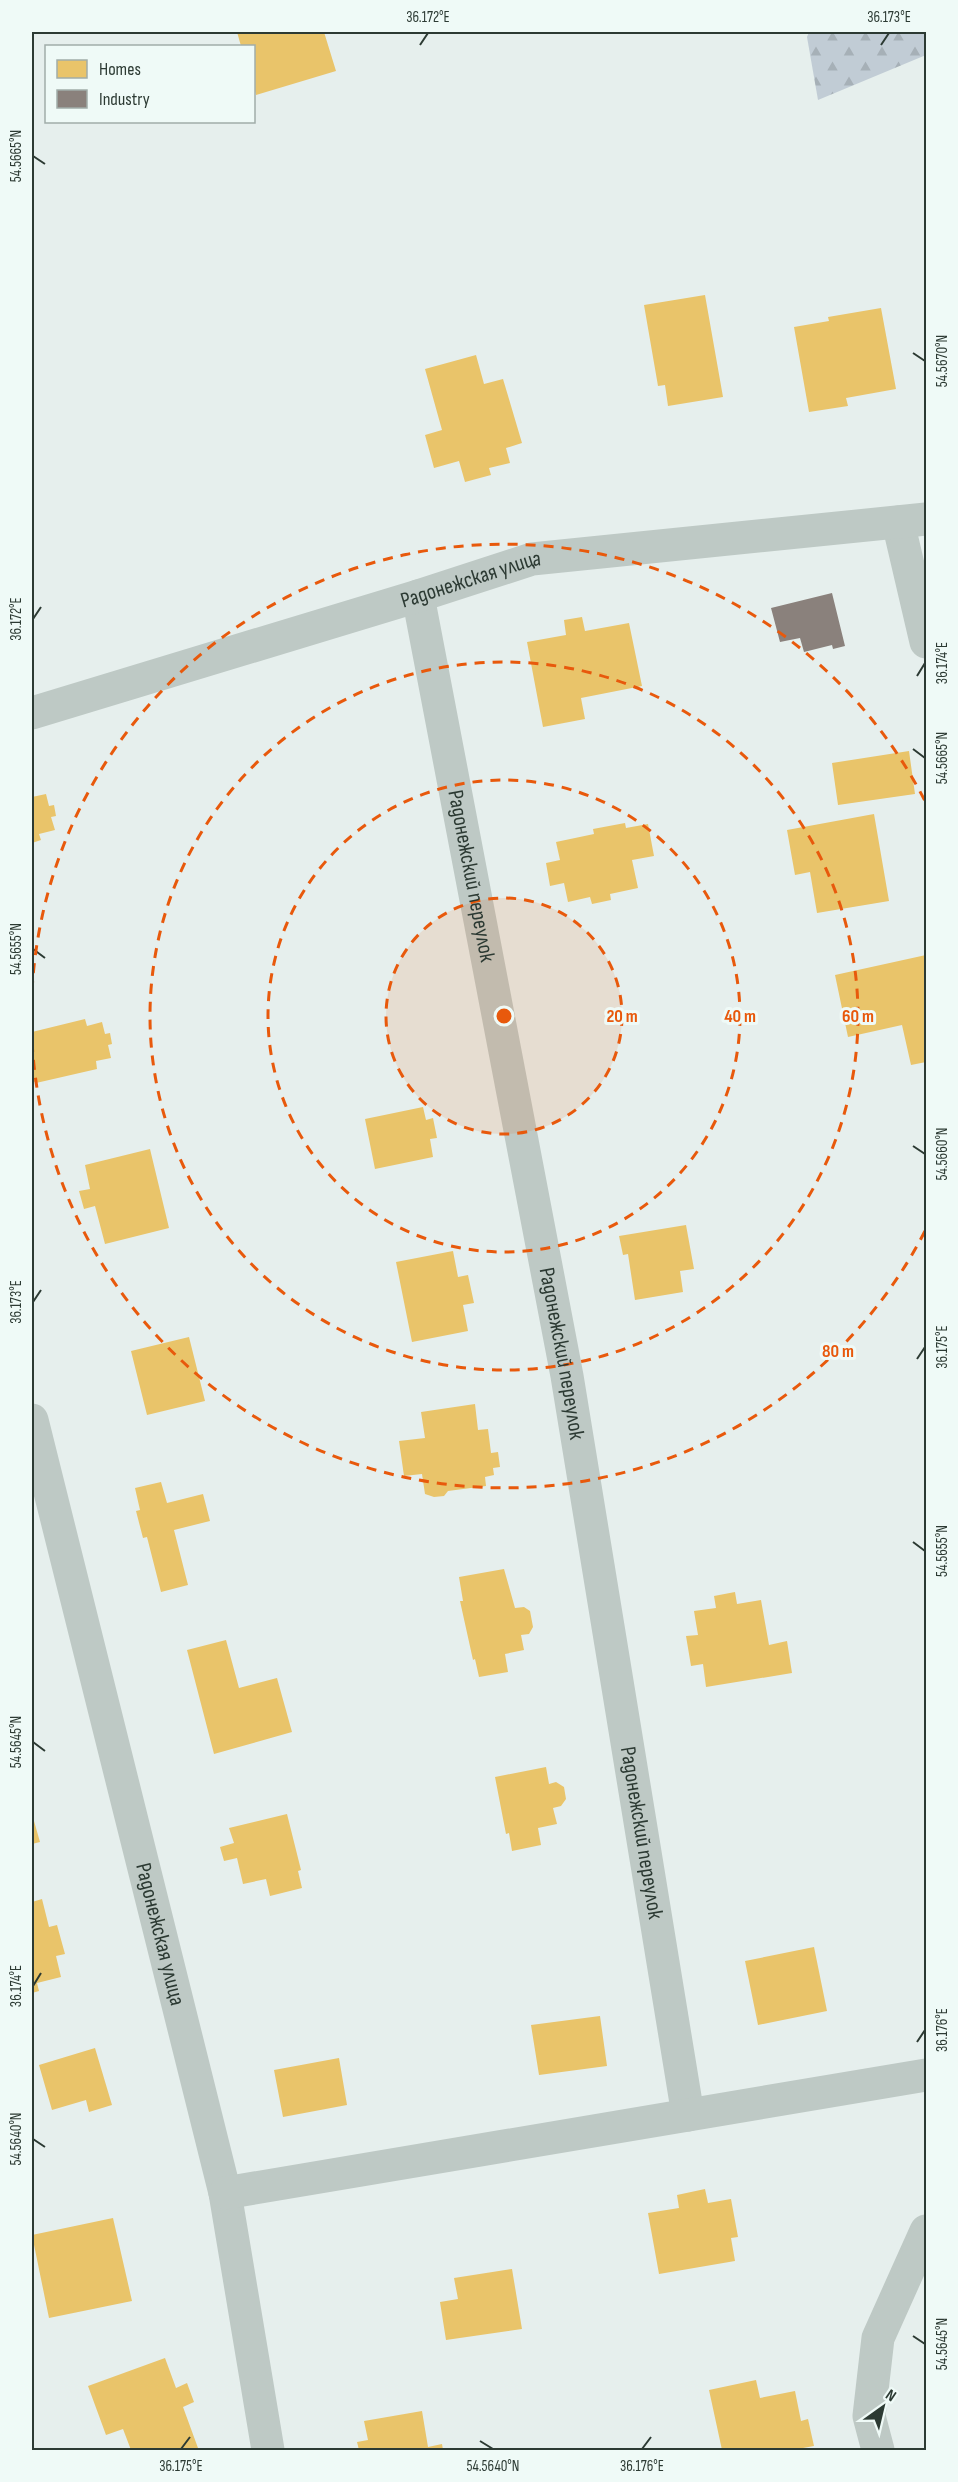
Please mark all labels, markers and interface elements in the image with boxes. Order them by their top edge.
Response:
text: 36.172°E [406,8,450,27]
text: 36.173°E [867,8,911,27]
legend [45,45,255,123]
text: Homes [99,59,141,80]
text: Industry [99,89,150,110]
text: 54.5665°N [7,130,26,182]
text: 54.5670°N [933,335,952,387]
street label: Радонежская улица [397,545,542,614]
text: 36.172°E [7,597,26,641]
text: 36.174°E [933,642,952,684]
text: 54.5665°N [933,732,952,784]
street label: Радонежский переулок [442,788,501,965]
text: 54.5655°N [7,923,26,975]
centre of rings [494,1006,514,1026]
text: 20 m [606,1006,638,1027]
text: 40 m [724,1006,756,1027]
text: 60 m [842,1006,874,1027]
text: 54.5660°N [933,1127,952,1181]
street label: Радонежский переулок [533,1265,591,1442]
text: 36.173°E [7,1280,26,1324]
text: 36.175°E [933,1325,952,1369]
text: 80 m [822,1341,854,1362]
text: 54.5655°N [933,1525,952,1577]
text: 54.5645°N [7,1716,26,1768]
street label: Радонежский переулок [614,1745,669,1922]
street label: Радонежская улица [130,1860,191,2008]
text: 36.174°E [7,1965,26,2007]
text: 36.176°E [933,2008,952,2052]
text: 54.5640°N [7,2112,26,2166]
text: 54.5645°N [933,2318,952,2370]
north arrow [853,2377,913,2437]
text: N [882,2386,899,2406]
text: 36.175°E [159,2457,203,2476]
text: 54.5640°N [466,2457,520,2476]
text: 36.176°E [620,2457,664,2476]

